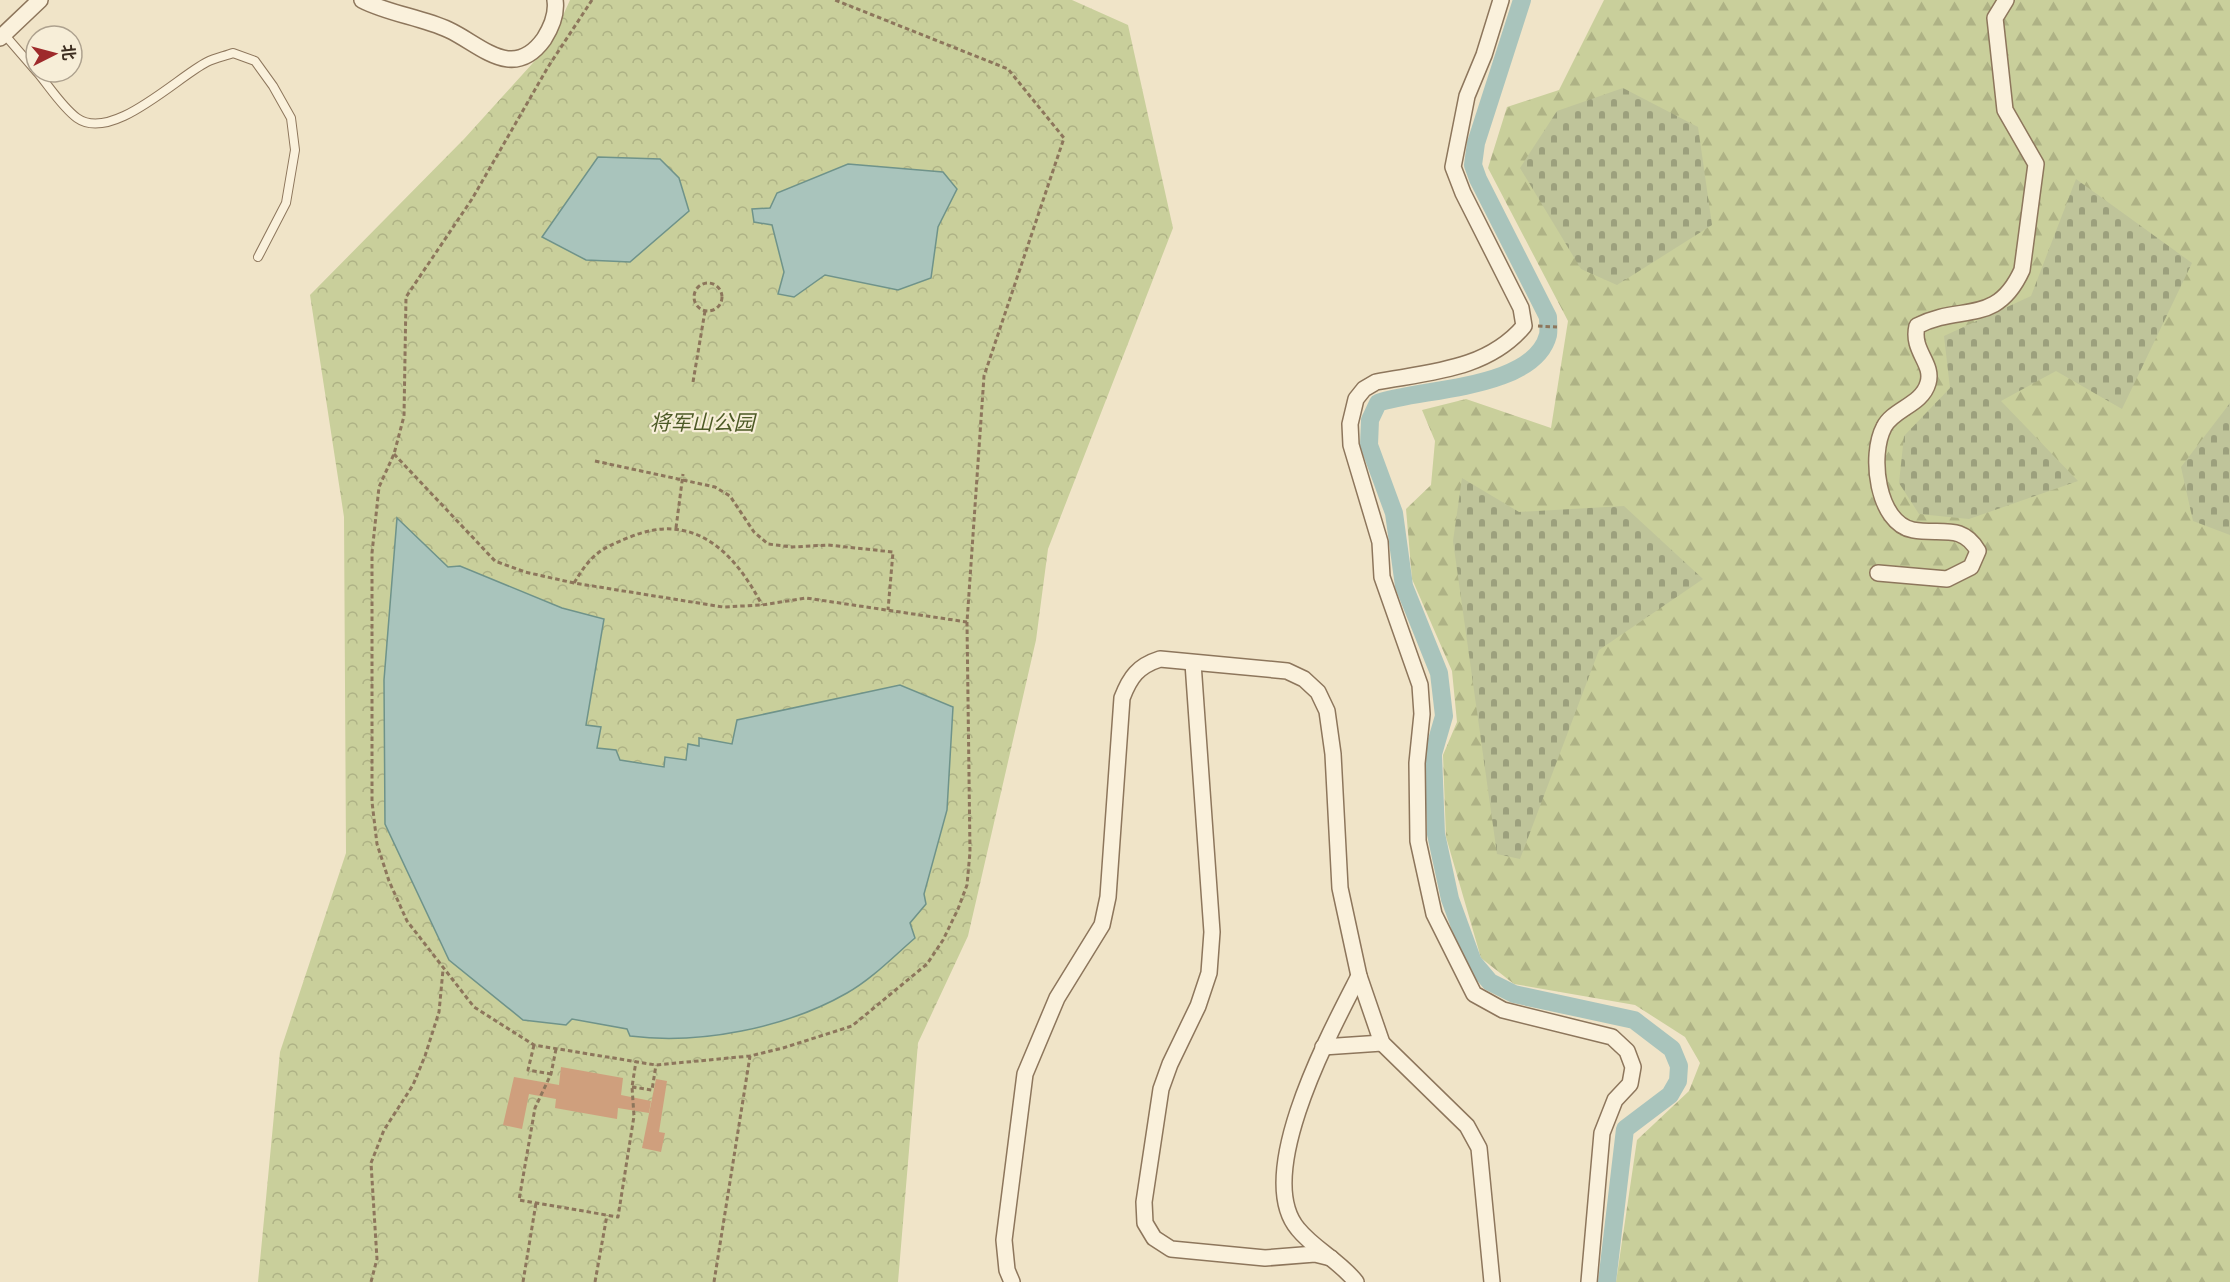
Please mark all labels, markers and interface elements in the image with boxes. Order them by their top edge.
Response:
north arrow [24,24,84,84]
text: 北 [55,43,81,62]
park label: 将军山公园 [650,408,757,440]

